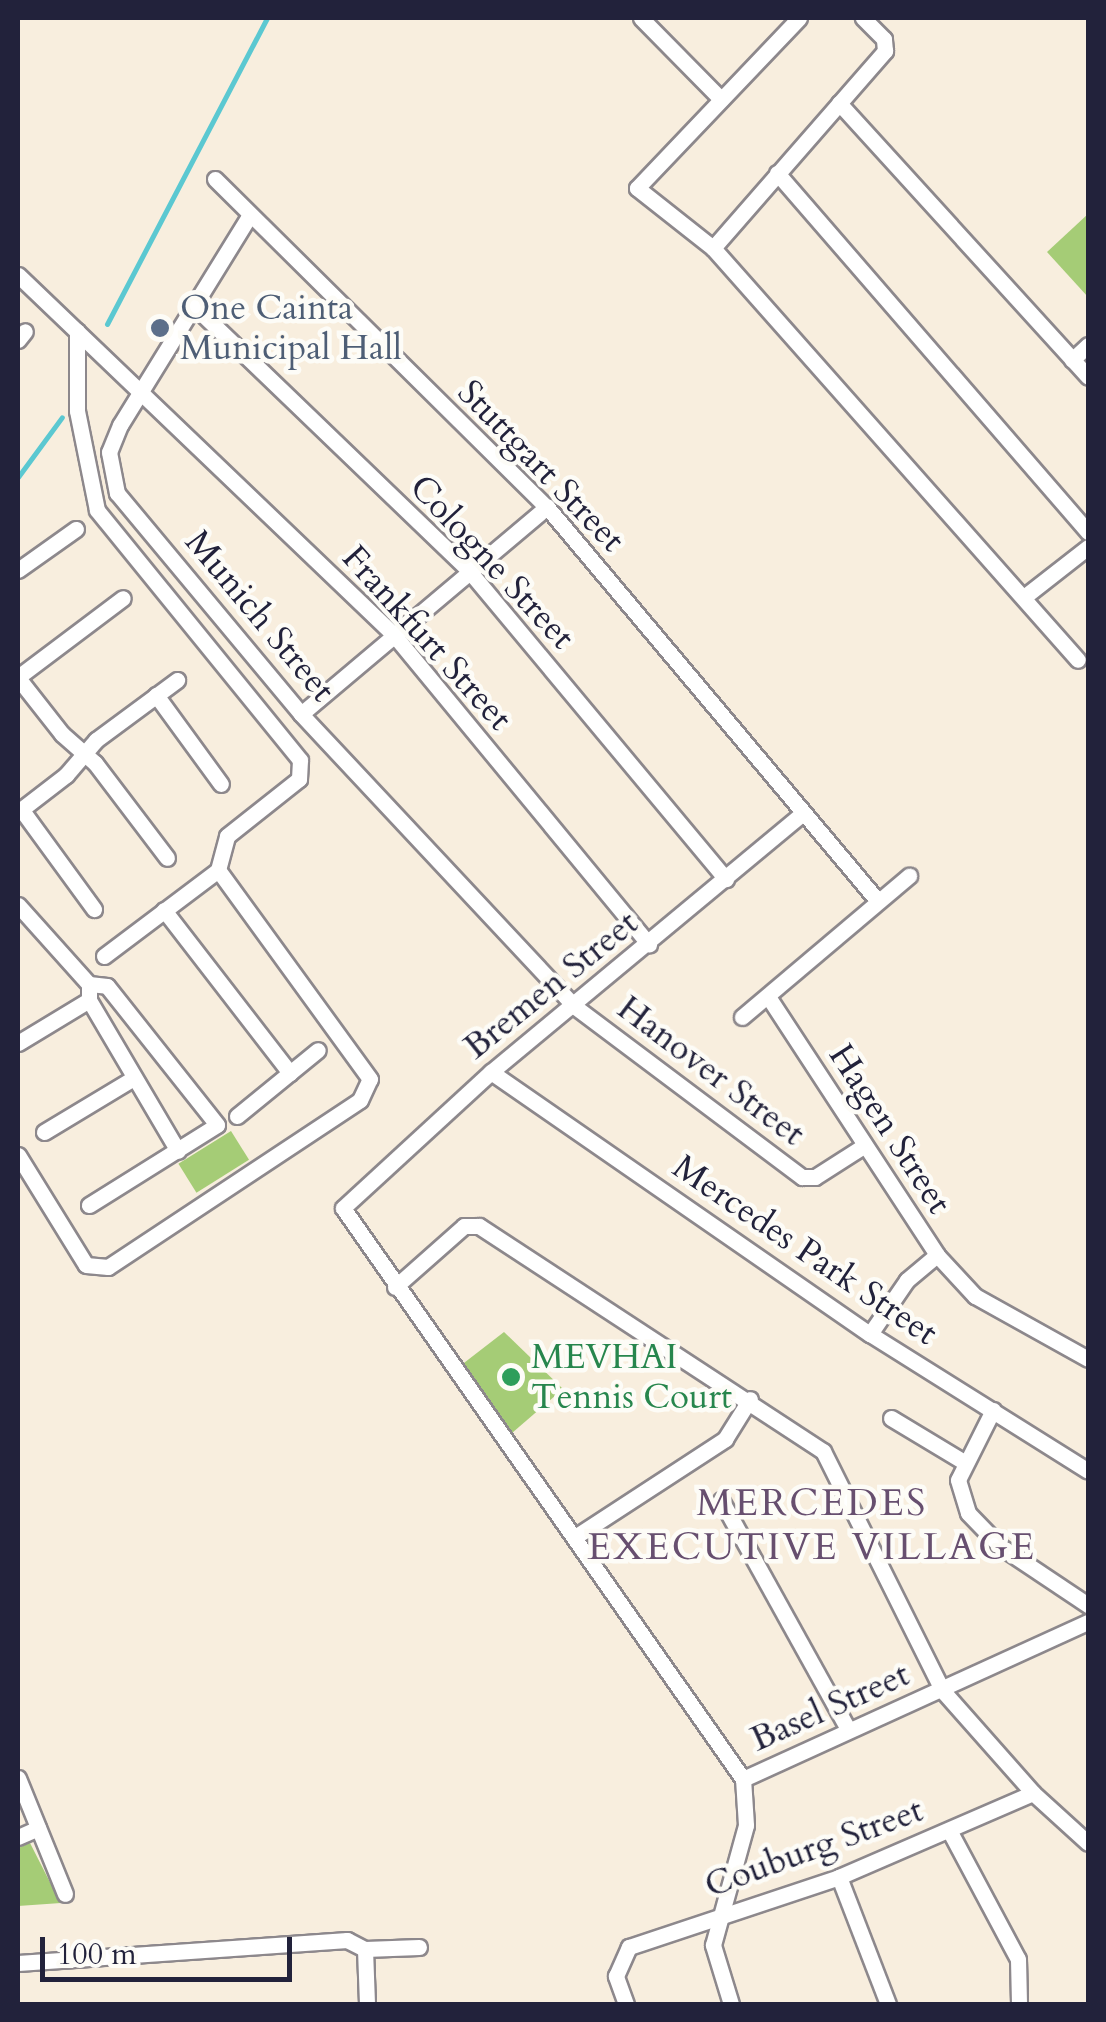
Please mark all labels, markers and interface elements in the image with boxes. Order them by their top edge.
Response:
place label: One Cainta Municipal Hall [180,287,402,369]
marker: One Cainta Municipal Hall [149,317,171,339]
street label: Stuttgart Street [449,372,633,560]
street label: Cologne Street [401,466,583,658]
street label: Munich Street [176,522,344,710]
street label: Frankfurt Street [333,537,521,739]
street label: Bremen Street [456,902,646,1068]
street label: Hanover Street [609,987,813,1155]
street label: Hagen Street [820,1036,960,1222]
street label: Mercedes Park Street [665,1146,945,1354]
place label: MEVHAI Tennis Court [531,1336,732,1418]
marker: MEVHAI Tennis Court [500,1366,522,1388]
district label: MERCEDES EXECUTIVE VILLAGE [587,1481,1037,1570]
street label: Basel Street [744,1653,916,1761]
street label: Couburg Street [699,1789,929,1907]
scale bar [45,1917,298,1979]
text: 100 m [57,1934,137,1975]

